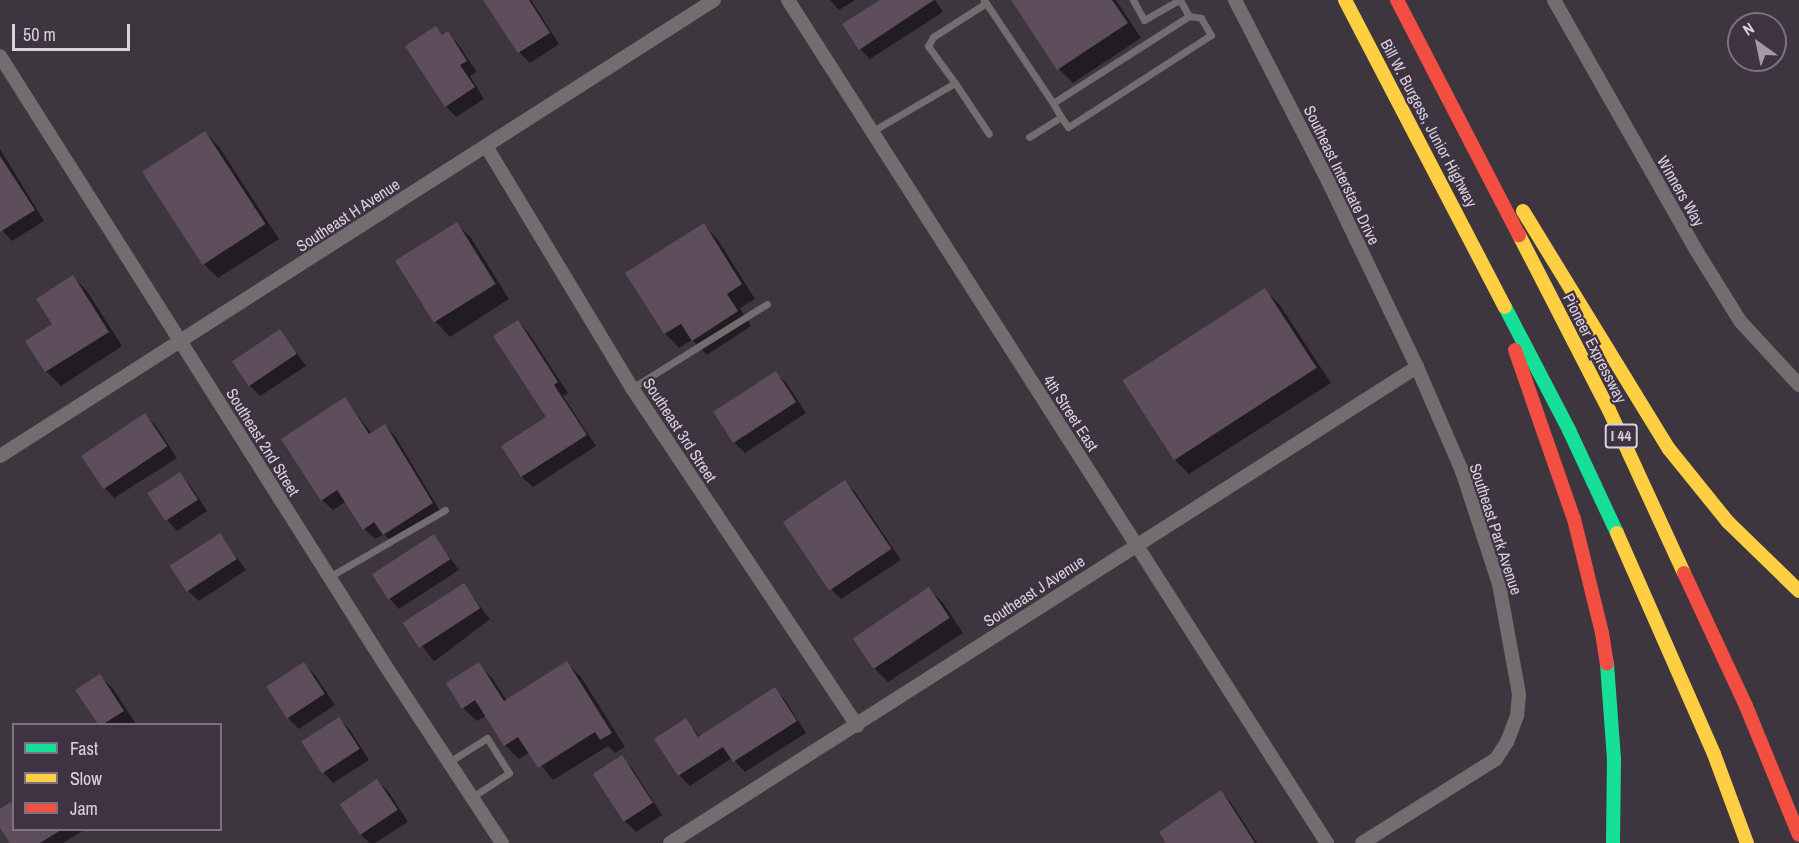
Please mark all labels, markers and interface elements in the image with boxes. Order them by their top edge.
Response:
scale bar [15,12,134,50]
north arrow [1727,12,1787,72]
text: N [1738,17,1758,40]
text: 50 m [23,22,56,47]
street label: Bill W. Burgess, Junior Highway [1377,36,1481,210]
street label: Southeast Interstate Drive [1300,102,1384,248]
street label: Winners Way [1653,152,1709,230]
street label: Southeast H Avenue [292,174,404,256]
street label: Pioneer Expressway [1559,290,1631,406]
street label: 4th Street East [1039,371,1103,455]
street label: Southeast 3rd Street [639,374,721,486]
street label: Southeast 2nd Street [222,385,304,499]
road number: I 44 [1604,424,1638,448]
street label: Southeast Park Avenue [1466,461,1526,597]
street label: Southeast J Avenue [980,551,1088,631]
legend [12,723,222,831]
text: Fast [70,736,98,761]
text: Slow [70,766,102,791]
text: Jam [70,796,98,821]

